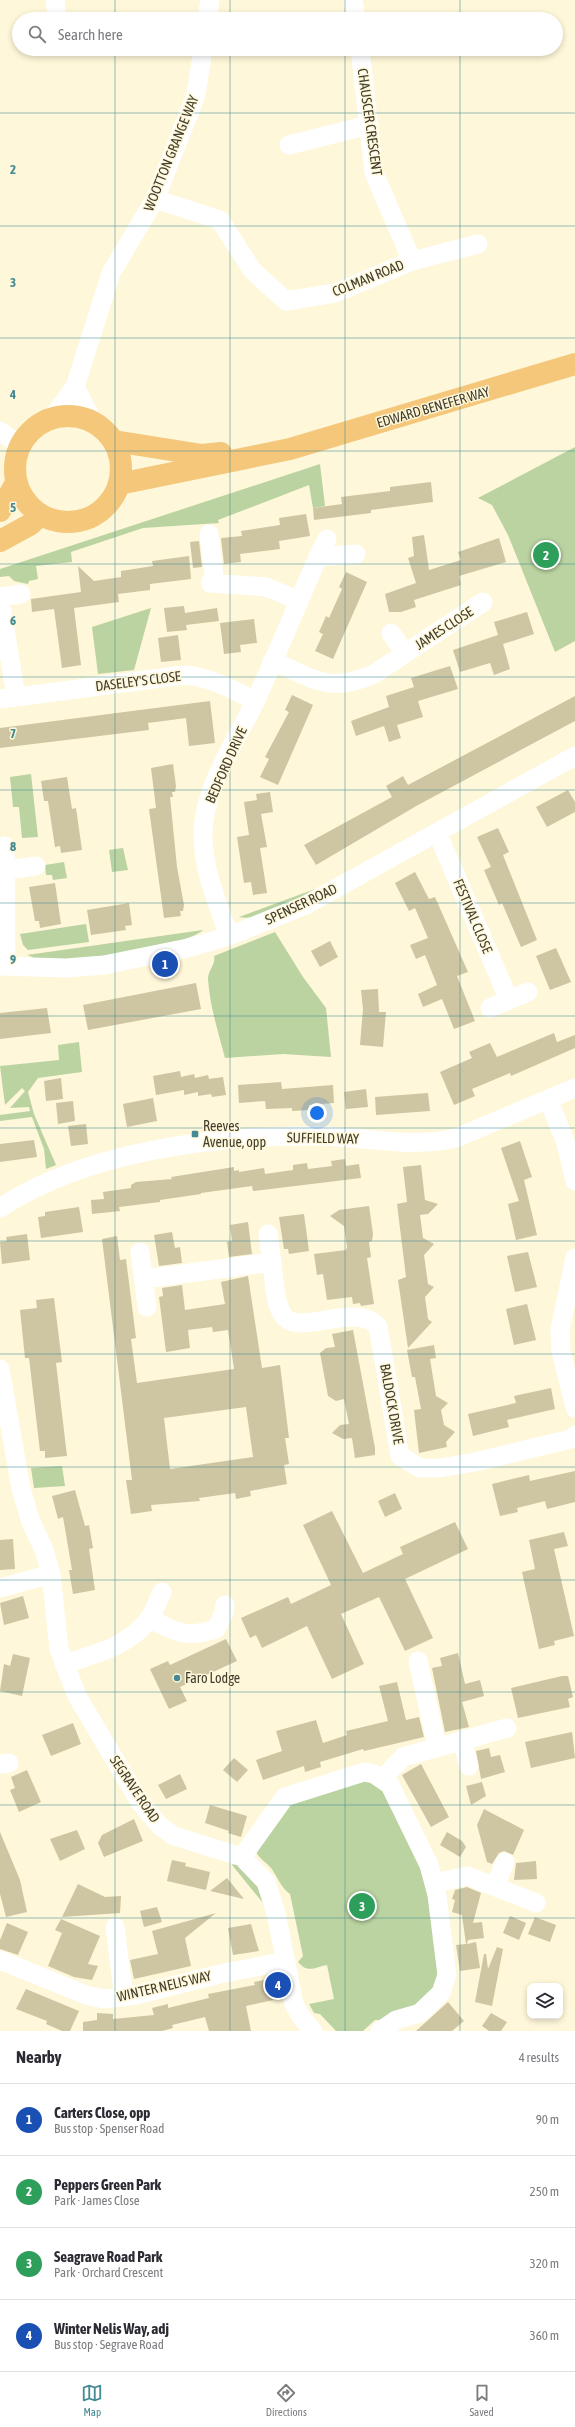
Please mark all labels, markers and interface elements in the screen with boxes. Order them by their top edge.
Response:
search box [12,12,563,56]
icon: search [26,23,48,45]
text: Search here [58,26,123,43]
street label: CHAUSCER CRESCENT [355,67,385,177]
street label: WOOTTON GRANGE WAY [140,92,202,213]
text: 2 [10,162,16,177]
street label: COLMAN ROAD [330,256,406,300]
text: 3 [10,275,16,290]
street label: EDWARD BENEFER WAY [375,383,492,431]
text: 4 [9,387,16,402]
text: 5 [10,500,16,515]
pin: 2 [533,540,559,570]
street label: JAMES CLOSE [412,603,476,653]
text: 6 [10,613,16,628]
street label: DASELEY'S CLOSE [94,668,182,694]
street label: BEDFORD DRIVE [202,724,250,806]
text: 7 [10,726,16,741]
text: 8 [10,839,16,854]
street label: FESTIVAL CLOSE [450,876,496,956]
street label: SPENSER ROAD [263,880,340,928]
pin: 1 [152,949,178,979]
text: 9 [10,952,16,967]
your location [307,1103,327,1123]
place label: Reeves Avenue, opp [203,1118,266,1150]
marker: Reeves Avenue, opp [190,1129,200,1139]
street label: SUFFIELD WAY [287,1129,360,1147]
street label: BALDOCK DRIVE [377,1363,407,1445]
place label: Faro Lodge [185,1670,240,1686]
marker: Faro Lodge [172,1673,182,1683]
street label: SEGRAVE ROAD [107,1752,163,1826]
pin: 3 [349,1891,375,1921]
street label: WINTER NELIS WAY [115,1967,213,2005]
pin: 4 [265,1970,291,2000]
map controls [527,1983,563,2019]
button: layers [527,1983,563,2019]
text: Nearby [16,2047,62,2067]
text: 4 results [519,2050,559,2065]
text: Carters Close, opp [54,2104,150,2121]
text: 1 [26,2112,32,2127]
text: 90 m [536,2112,559,2127]
text: Bus stop · Spenser Road [54,2121,164,2136]
text: Peppers Green Park [54,2176,161,2193]
text: 2 [26,2184,32,2199]
text: 250 m [530,2184,559,2199]
text: Park · James Close [54,2193,140,2208]
text: Seagrave Road Park [54,2248,162,2265]
text: 3 [26,2256,32,2271]
text: 320 m [530,2256,559,2271]
text: Park · Orchard Crescent [54,2265,163,2280]
text: Winter Nelis Way, adj [54,2320,169,2337]
text: 4 [26,2328,32,2343]
text: 360 m [530,2328,559,2343]
text: Bus stop · Segrave Road [54,2337,164,2352]
tab: Map [81,2382,103,2418]
tab: Directions [266,2382,307,2418]
tab: Saved [469,2382,494,2418]

